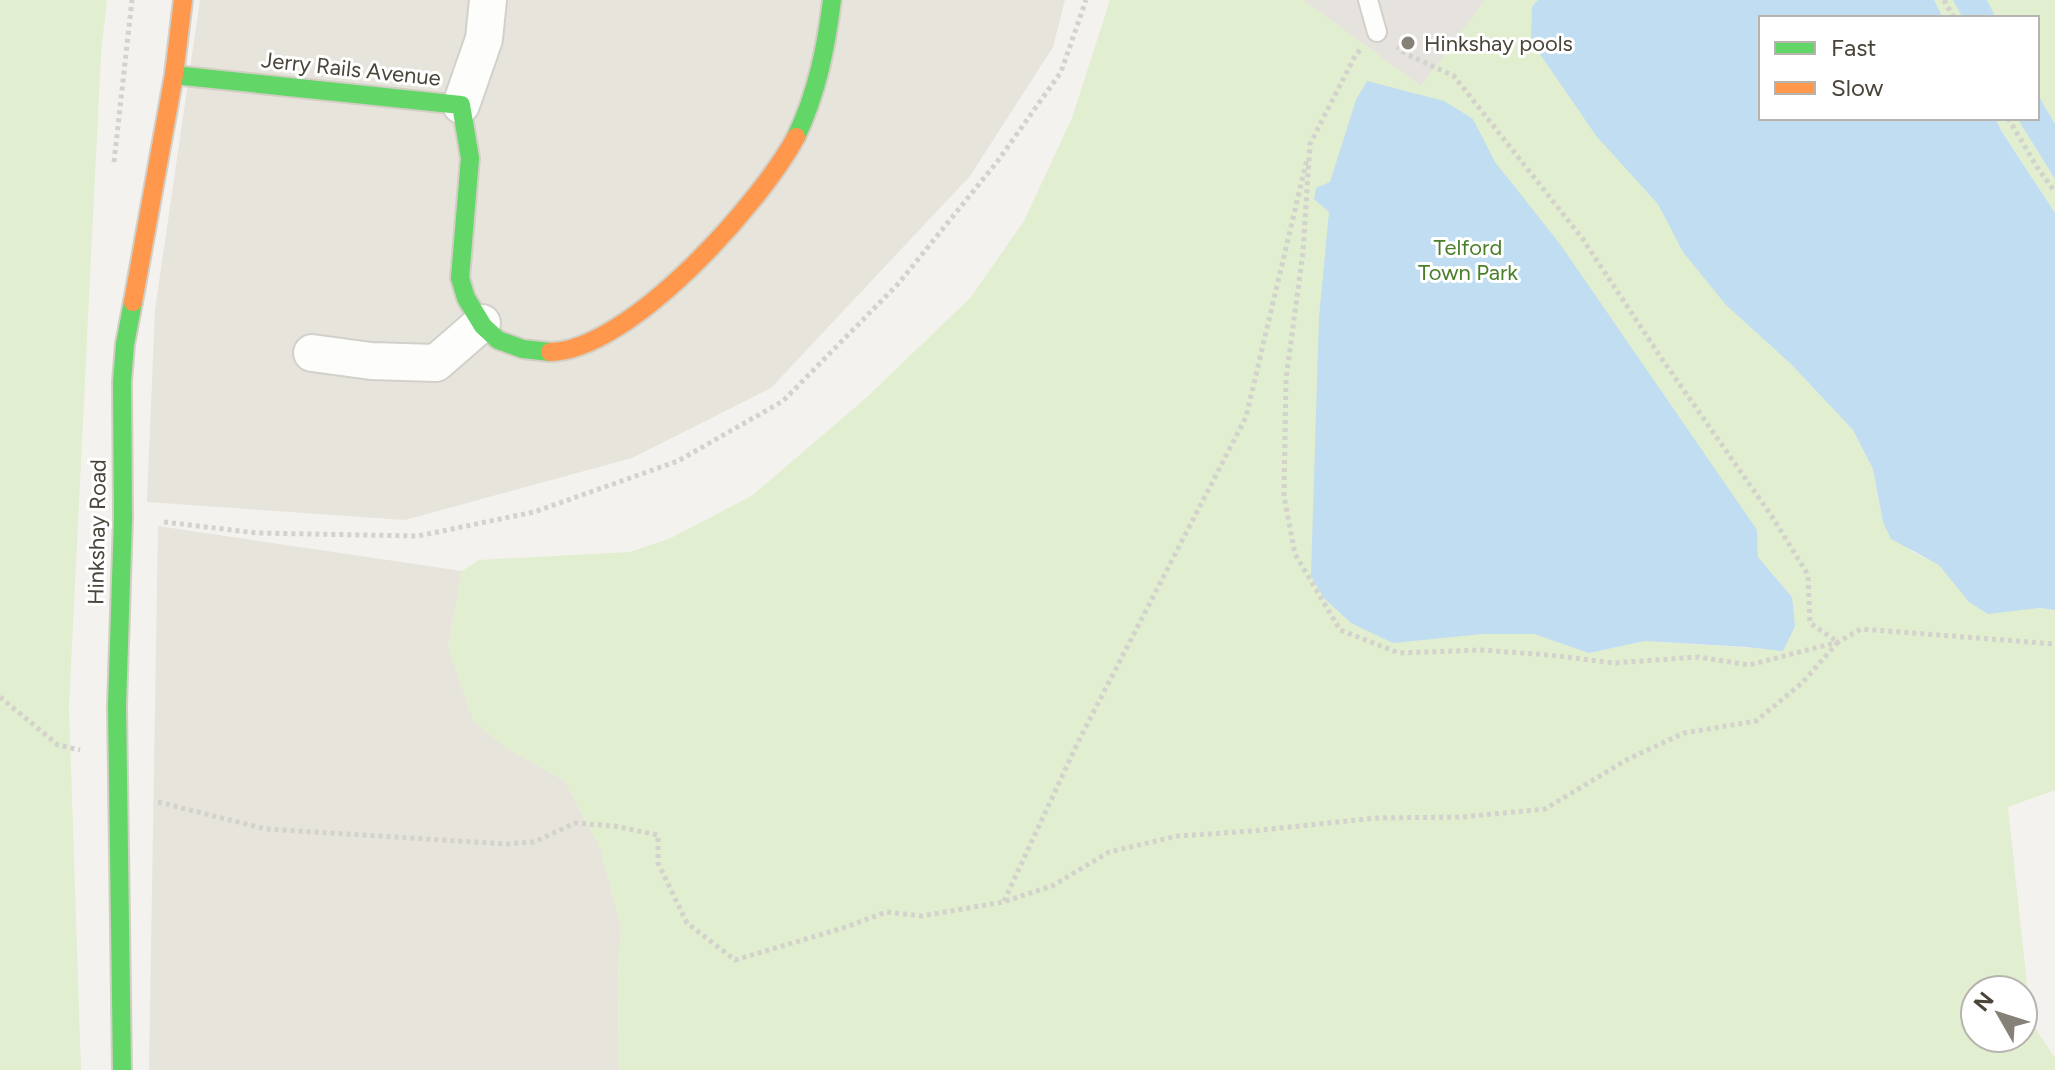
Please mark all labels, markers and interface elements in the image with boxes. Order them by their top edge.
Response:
legend [1759,16,2039,120]
place label: Hinkshay pools [1424,30,1573,57]
text: Fast [1831,33,1876,62]
marker: Hinkshay pools [1399,34,1417,52]
street label: Jerry Rails Avenue [260,46,442,92]
text: Slow [1831,73,1884,102]
park label: Telford Town Park [1418,234,1518,286]
street label: Hinkshay Road [82,459,112,605]
north arrow [1959,974,2039,1054]
text: N [1968,987,2000,1017]

